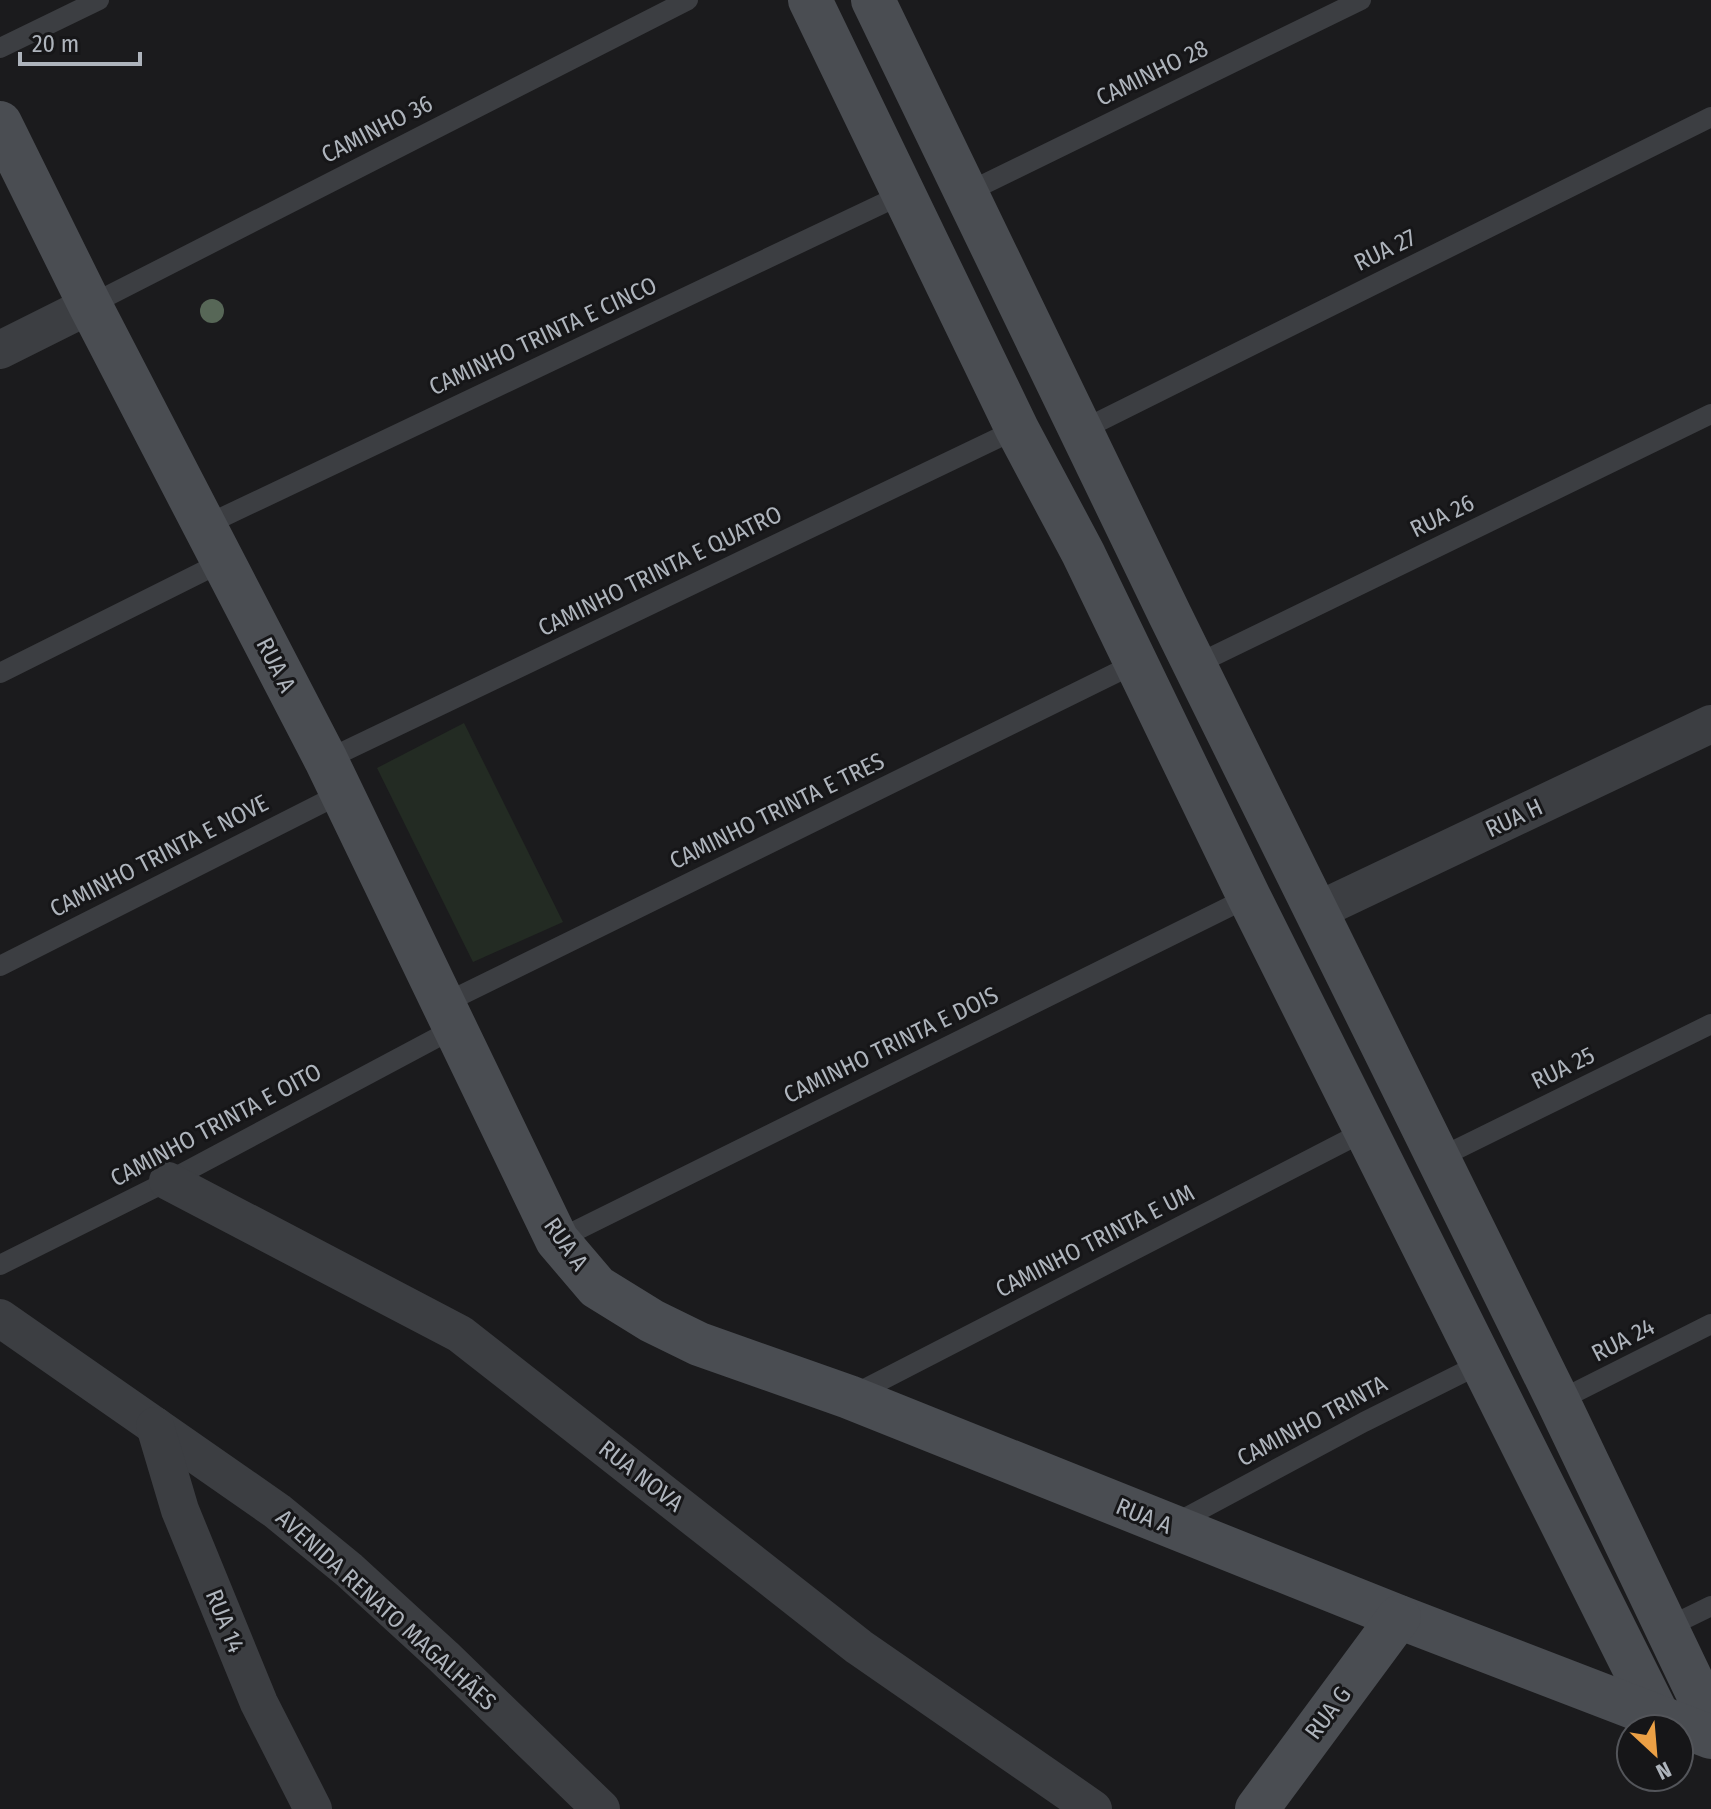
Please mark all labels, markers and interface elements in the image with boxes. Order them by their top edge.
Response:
scale bar [20,16,140,66]
text: 20 m [32,30,79,58]
street label: CAMINHO 28 [1092,34,1212,112]
street label: CAMINHO 36 [317,89,437,169]
street label: RUA 27 [1350,223,1421,277]
street label: CAMINHO TRINTA E CINCO [425,271,661,401]
street label: RUA 26 [1406,489,1478,543]
street label: CAMINHO TRINTA E QUATRO [534,500,786,642]
street label: RUA A [250,633,302,697]
street label: CAMINHO TRINTA E TRES [665,747,889,875]
street label: CAMINHO TRINTA E NOVE [45,789,273,923]
street label: RUA H [1481,793,1547,843]
street label: CAMINHO TRINTA E DOIS [779,981,1003,1109]
street label: RUA 25 [1527,1041,1599,1095]
street label: CAMINHO TRINTA E OITO [106,1058,326,1192]
street label: CAMINHO TRINTA E UM [991,1179,1199,1303]
street label: RUA A [538,1212,594,1276]
street label: RUA 24 [1587,1312,1659,1368]
street label: CAMINHO TRINTA [1232,1370,1392,1472]
street label: RUA NOVA [593,1434,689,1518]
street label: RUA A [1112,1492,1176,1540]
street label: AVENIDA RENATO MAGALHÃES [270,1504,502,1716]
street label: RUA 14 [200,1585,250,1657]
street label: RUA G [1299,1681,1357,1745]
north arrow [1615,1713,1695,1793]
text: N [1652,1756,1675,1786]

